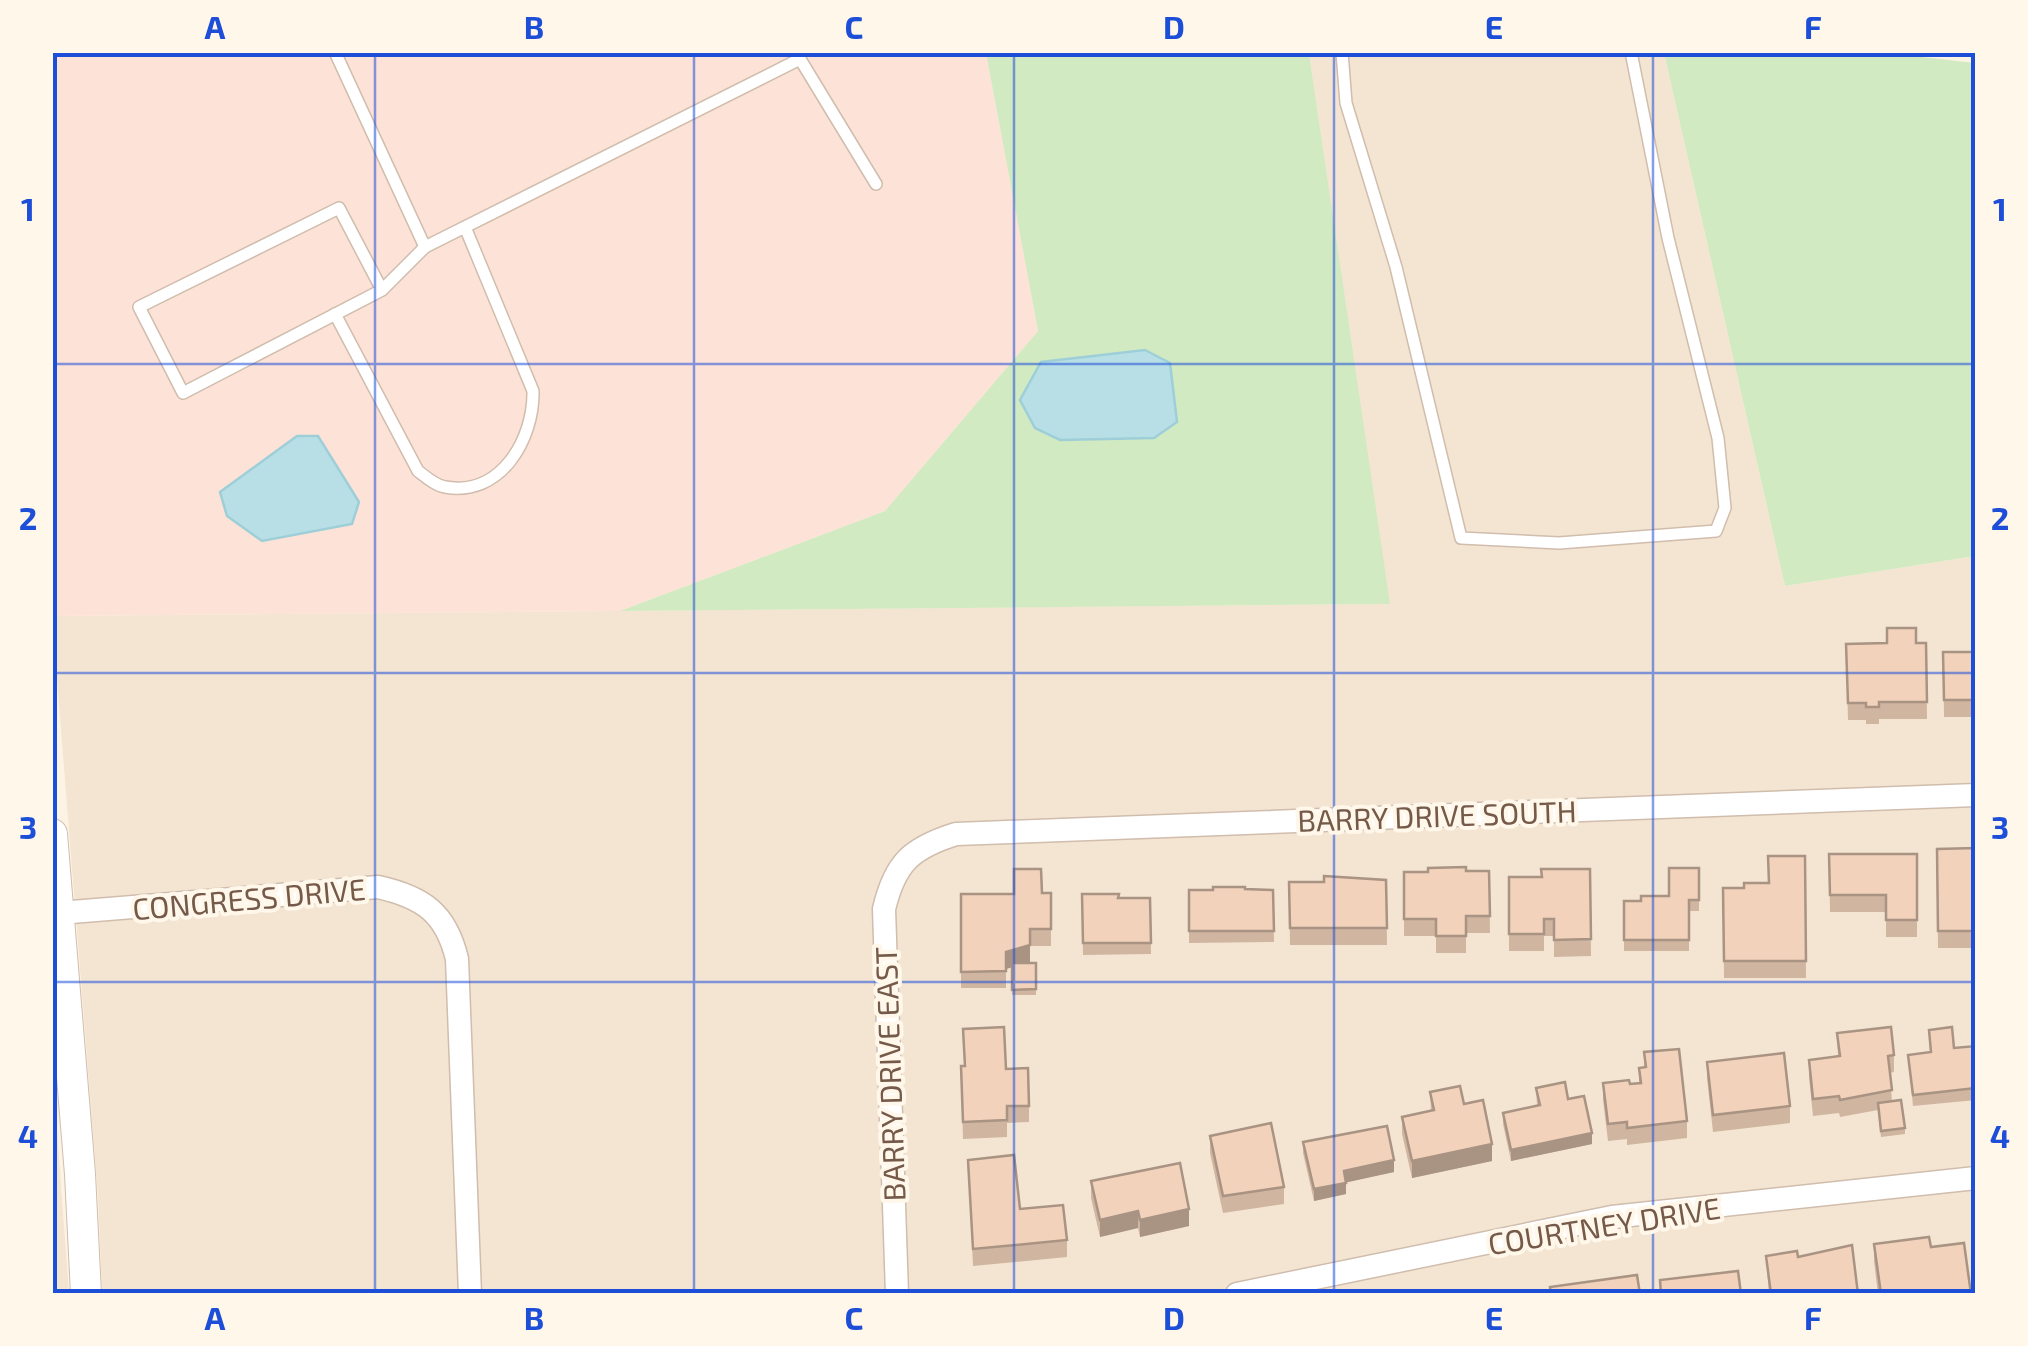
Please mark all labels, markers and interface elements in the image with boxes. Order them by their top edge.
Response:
text: A [205,7,226,45]
text: B [524,7,544,45]
text: C [845,7,863,45]
text: D [1163,7,1185,45]
text: E [1485,7,1503,45]
text: F [1804,7,1822,45]
text: 1 [21,189,35,227]
text: 1 [1993,189,2007,227]
text: 2 [19,498,37,536]
text: 2 [1991,498,2009,536]
street label: BARRY DRIVE SOUTH [1297,792,1577,838]
text: 3 [19,807,37,845]
text: 3 [1991,807,2009,845]
street label: CONGRESS DRIVE [131,870,367,926]
street label: BARRY DRIVE EAST [867,946,911,1202]
text: 4 [18,1116,38,1154]
text: 4 [1990,1116,2010,1154]
street label: COURTNEY DRIVE [1485,1189,1723,1261]
text: A [205,1298,226,1336]
text: B [524,1298,544,1336]
text: C [845,1298,863,1336]
text: D [1163,1298,1185,1336]
text: E [1485,1298,1503,1336]
text: F [1804,1298,1822,1336]

